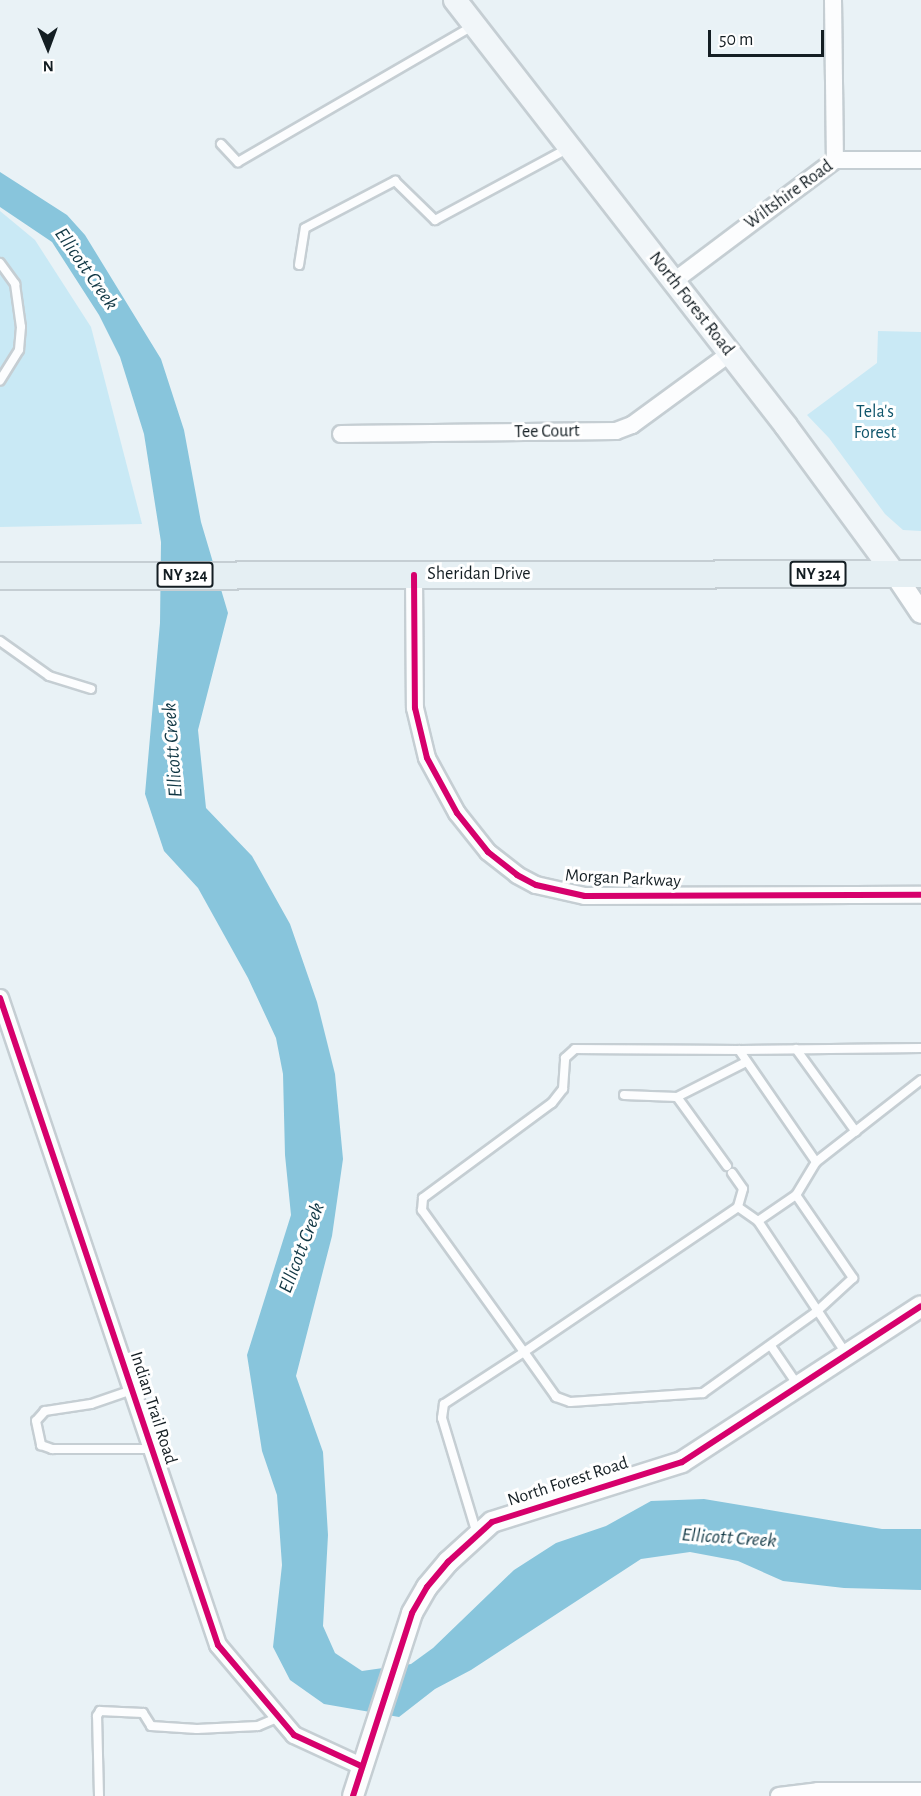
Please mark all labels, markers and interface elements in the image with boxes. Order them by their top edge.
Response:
north arrow [18,18,78,78]
scale bar [711,18,826,56]
text: 50 m [719,31,753,49]
text: N [43,58,54,74]
street label: Wiltshire Road [741,156,837,234]
water label: Ellicott Creek [49,223,123,315]
street label: North Forest Road [644,248,738,360]
park label: Tela's Forest [854,402,896,444]
street label: Tee Court [514,421,580,443]
road number: NY 324 [790,561,846,587]
road number: NY 324 [156,562,213,588]
street label: Sheridan Drive [427,563,531,585]
water label: Ellicott Creek [158,702,188,798]
street label: Morgan Parkway [565,865,681,893]
water label: Ellicott Creek [274,1199,330,1297]
street label: Indian Trail Road [125,1349,181,1467]
street label: North Forest Road [505,1452,631,1512]
water label: Ellicott Creek [681,1523,777,1553]

